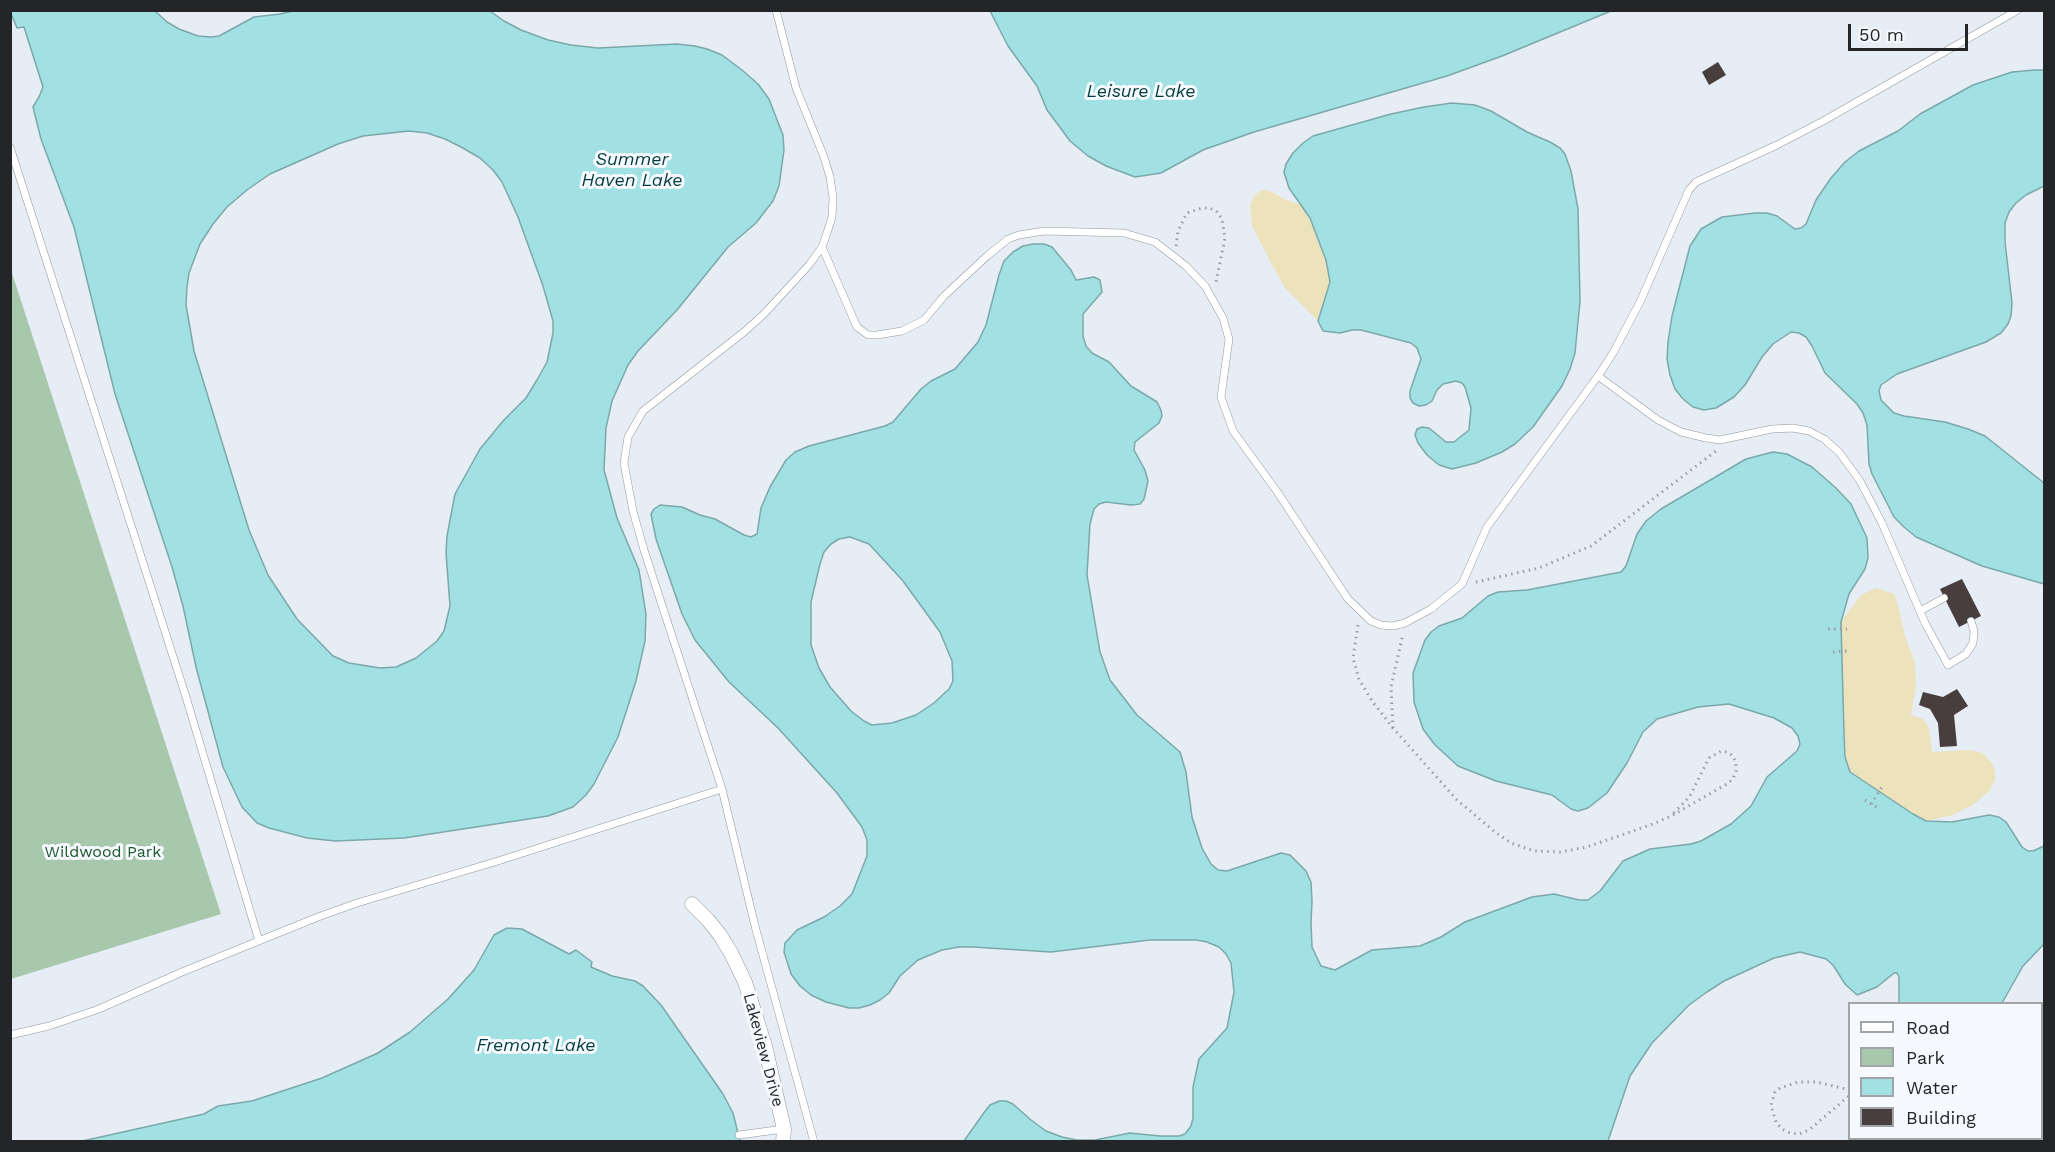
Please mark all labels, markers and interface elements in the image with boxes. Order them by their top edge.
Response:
scale bar [1851,12,1971,50]
text: 50 m [1859,24,1904,45]
water label: Leisure Lake [1087,81,1195,103]
water label: Summer Haven Lake [581,149,683,192]
park label: Wildwood Park [45,842,161,862]
street label: Lakeview Drive [739,991,787,1109]
legend [1848,1002,2043,1140]
text: Road [1906,1017,1950,1038]
water label: Fremont Lake [476,1035,596,1057]
text: Park [1906,1047,1945,1068]
text: Water [1906,1077,1958,1098]
text: Building [1906,1107,1976,1128]

